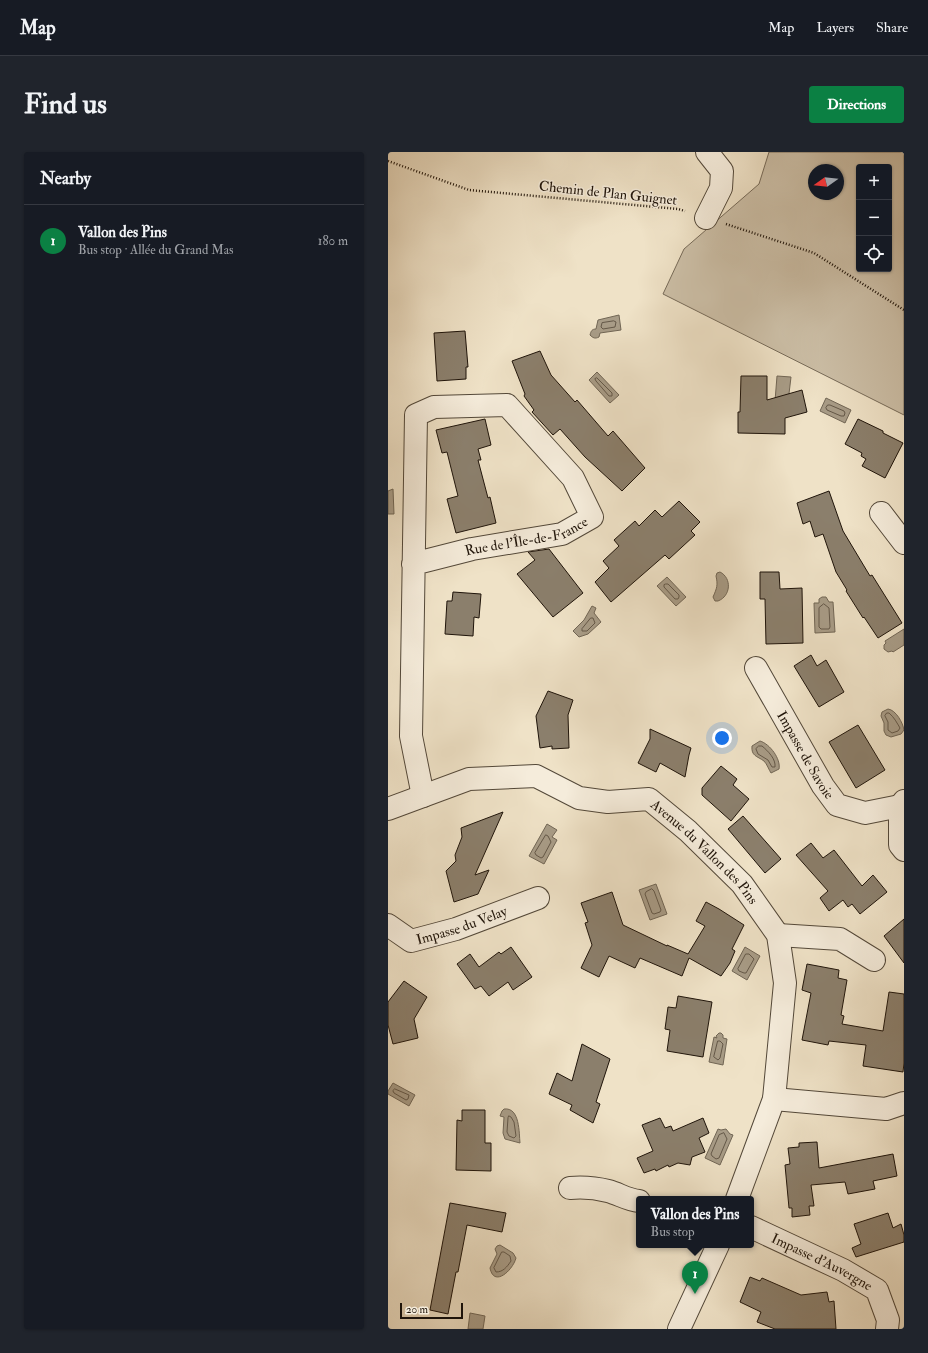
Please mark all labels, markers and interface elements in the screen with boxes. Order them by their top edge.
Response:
text: Map [20,16,56,40]
text: Map [768,19,794,36]
text: Layers [816,19,854,36]
text: Share [876,19,908,36]
button: Directions [809,86,904,123]
text: Find us [24,87,107,122]
north arrow [808,164,844,200]
map controls [856,164,892,272]
button: + [856,164,892,200]
text: Nearby [40,168,91,189]
street label: Chemin de Plan Guignet [538,177,678,209]
button: − [856,200,892,236]
text: Vallon des Pins [78,223,167,242]
text: 1 [51,233,55,249]
text: 180 m [318,233,348,249]
button: locate [856,236,892,272]
text: Bus stop · Allée du Grand Mas [78,242,233,258]
street label: Rue de l'Île-de-France [463,513,591,559]
street label: Impasse de Savoie [774,708,838,802]
your location [712,728,732,748]
street label: Avenue du Vallon des Pins [647,795,762,907]
street label: Impasse du Velay [414,902,510,948]
popup [636,1196,754,1248]
text: Vallon des Pins [651,1205,739,1224]
text: Bus stop [651,1224,695,1240]
street label: Impasse d'Auvergne [769,1229,876,1294]
pin: 1 [682,1261,708,1294]
scale bar [400,1301,463,1320]
text: 20 m [406,1303,428,1316]

